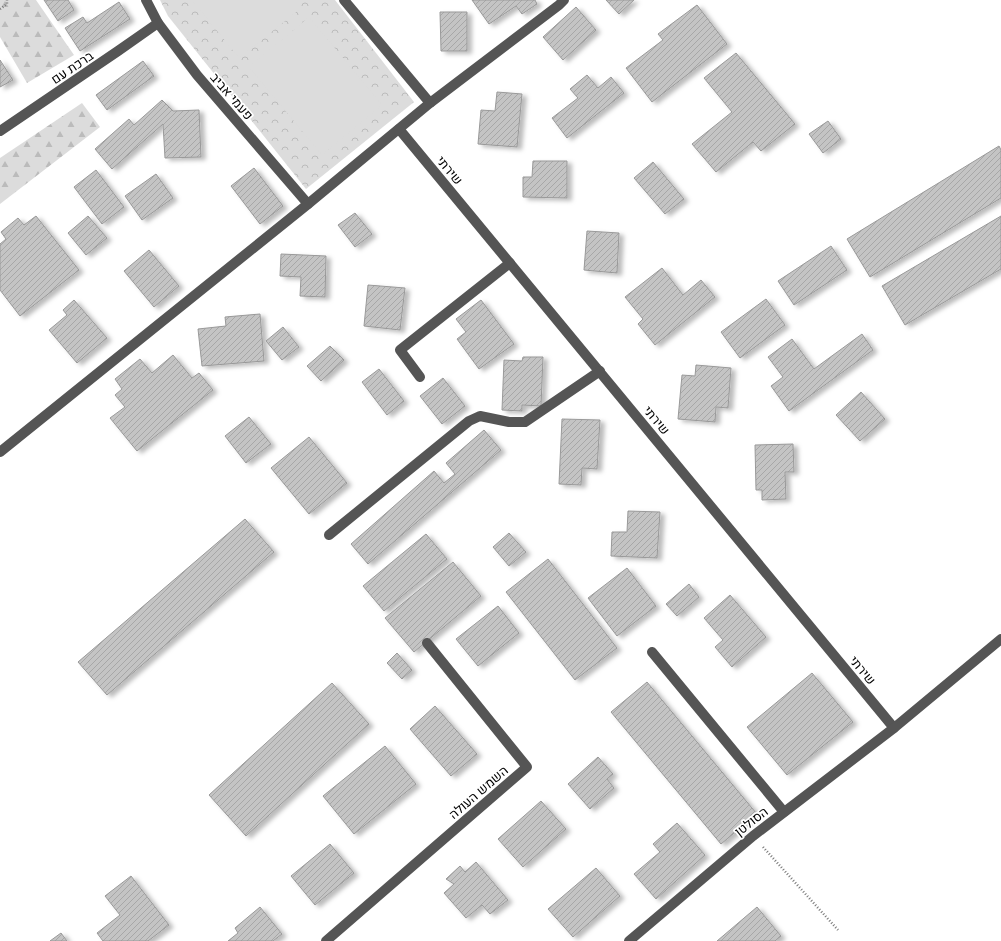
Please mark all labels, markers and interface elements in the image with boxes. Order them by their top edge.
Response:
street label: ברכת עם [47,46,97,88]
street label: פעמי אביב [206,69,258,123]
street label: שירתי [433,152,467,188]
street label: שירתי [640,402,674,438]
street label: שירתי [846,652,880,688]
street label: השמש העולה [444,761,512,823]
street label: הסולטן [730,802,772,840]

